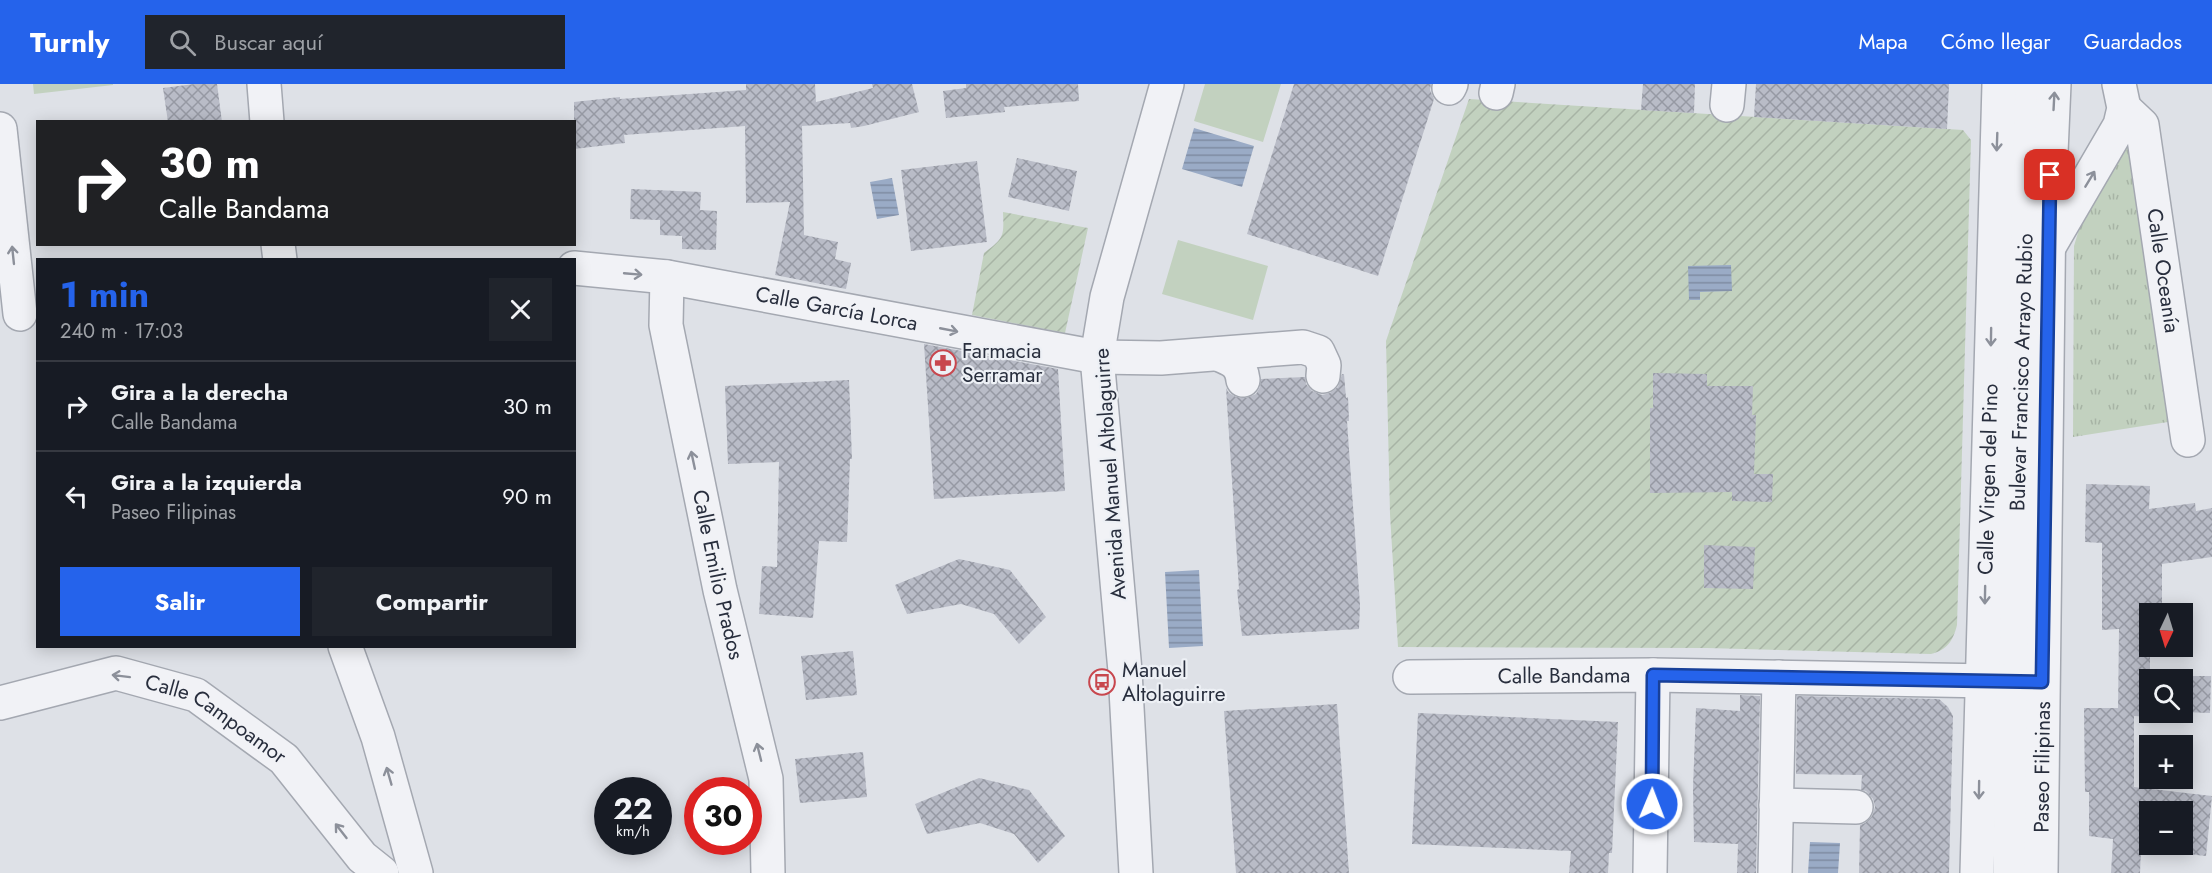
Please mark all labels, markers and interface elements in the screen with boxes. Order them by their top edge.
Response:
search box [145,15,565,69]
text: Turnly [30,22,109,63]
icon: search [166,26,199,59]
text: Buscar aquí [214,26,323,58]
text: Mapa [1858,27,1908,57]
text: Cómo llegar [1941,27,2050,57]
text: Guardados [2083,27,2182,57]
one-way arrow [2048,91,2059,111]
one-way arrow [1991,132,2003,152]
text: 30 m [159,133,260,194]
icon: right [60,144,138,222]
pin [2024,149,2075,200]
icon: arrive [2033,158,2066,191]
one-way arrow [2085,170,2096,188]
text: Calle Bandama [159,189,330,228]
street label: Calle Oceanía [2139,206,2187,335]
street label: Bulevar Francisco Arrayo Rubio [2002,233,2041,511]
one-way arrow [8,246,19,266]
text: 1 min [60,268,149,320]
one-way arrow [622,269,642,280]
button: close [489,278,552,341]
street label: Calle García Lorca [753,279,920,338]
text: 240 m · 17:03 [60,317,183,346]
one-way arrow [938,325,958,336]
one-way arrow [1985,327,1997,347]
place label: Farmacia Serramar [962,336,1043,390]
street label: Avenida Manuel Altolaguirre [1086,347,1134,601]
pharmacy icon: Farmacia Serramar [928,348,958,378]
text: Gira a la derecha [111,376,288,408]
street label: Calle Virgen del Pino [1970,383,2006,575]
icon: right [60,390,93,423]
text: 30 m [503,390,552,422]
text: Calle Bandama [111,408,237,437]
one-way arrow [687,451,698,470]
text: Gira a la izquierda [111,466,302,498]
icon: left [60,480,93,513]
text: 90 m [502,480,552,512]
street label: Calle Emilio Prados [685,487,751,663]
text: Paseo Filipinas [111,498,236,527]
button: Salir [60,567,300,636]
button: Compartir [312,567,552,636]
one-way arrow [1979,585,1991,605]
north arrow [2139,603,2193,657]
map controls [2139,603,2193,855]
place label: Manuel Altolaguirre [1122,655,1226,709]
street label: Calle Bandama [1497,660,1631,691]
street label: Calle Campoamor [142,667,293,771]
bus stop icon: Manuel Altolaguirre [1087,667,1117,697]
button: search [2139,669,2193,723]
one-way arrow [112,670,131,681]
street label: Paseo Filipinas [2026,701,2058,833]
button: + [2139,735,2193,789]
one-way arrow [753,743,765,762]
one-way arrow [383,767,394,786]
position arrow [1620,772,1684,836]
speed limit sign: 30 [684,777,762,855]
one-way arrow [1973,780,1985,800]
text: 22 [613,787,653,830]
button: − [2139,801,2193,855]
text: km/h [616,820,650,842]
one-way arrow [335,824,348,840]

